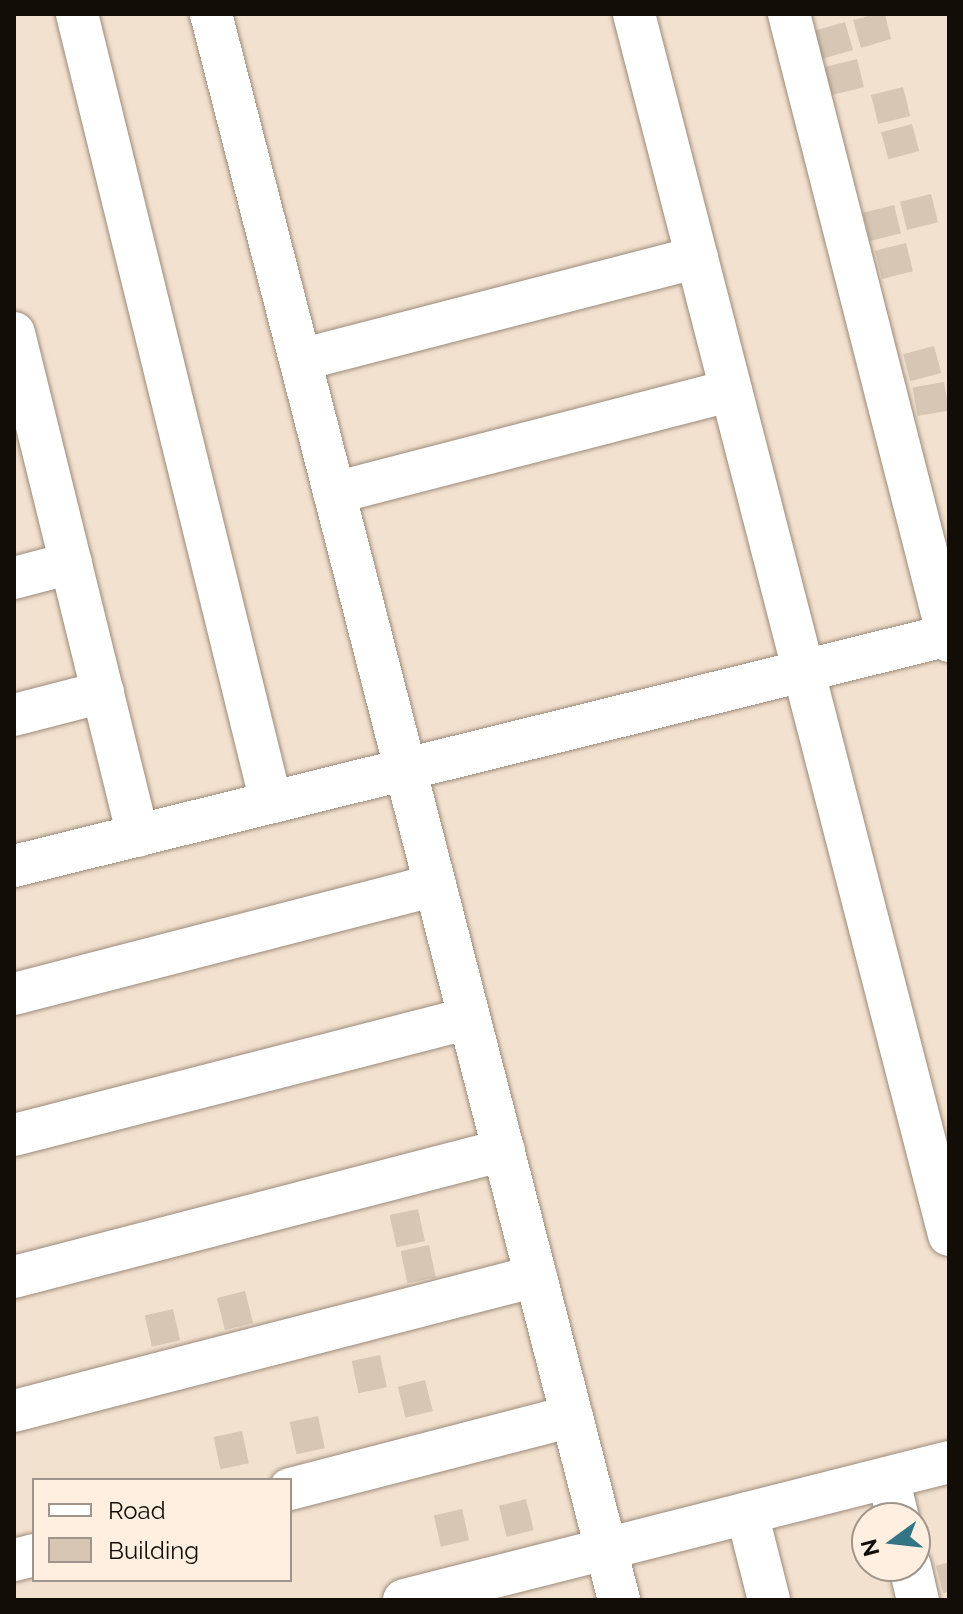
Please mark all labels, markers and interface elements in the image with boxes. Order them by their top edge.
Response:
legend [32,1478,292,1582]
text: Road [108,1496,166,1525]
north arrow [851,1502,931,1582]
text: Building [108,1536,199,1565]
text: N [855,1536,884,1559]

